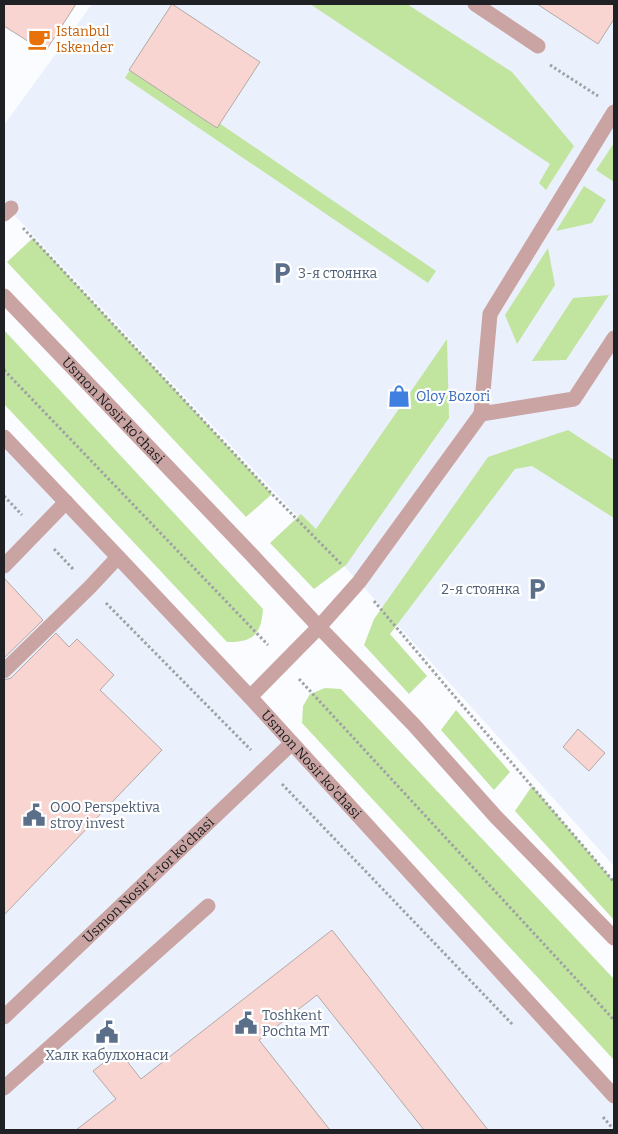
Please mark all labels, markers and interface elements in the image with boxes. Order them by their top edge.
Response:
place label: Istanbul Iskender [56,23,114,56]
cafe icon: Istanbul Iskender [26,26,52,52]
parking icon: 3-я стоянка [269,260,295,286]
place label: 3-я стоянка [298,265,377,282]
street label: Usmon Nosir ko'chasi [58,353,168,467]
shop icon: Oloy Bozori [386,383,412,409]
place label: Oloy Bozori [416,388,490,405]
parking icon: 2-я стоянка [524,576,550,602]
place label: 2-я стоянка [441,581,520,598]
street label: Usmon Nosir ko'chasi [258,707,365,822]
place label: ООО Perspektiva stroy invest [50,799,160,832]
public building icon: ООО Perspektiva stroy invest [21,802,47,828]
street label: Usmon Nosir 1-tor ko'chasi [79,813,217,946]
place label: Toshkent Pochta MT [262,1007,330,1040]
public building icon: Toshkent Pochta MT [233,1010,259,1036]
public building icon: Халк кабулхонаси [94,1019,120,1045]
place label: Халк кабулхонаси [45,1047,169,1064]

